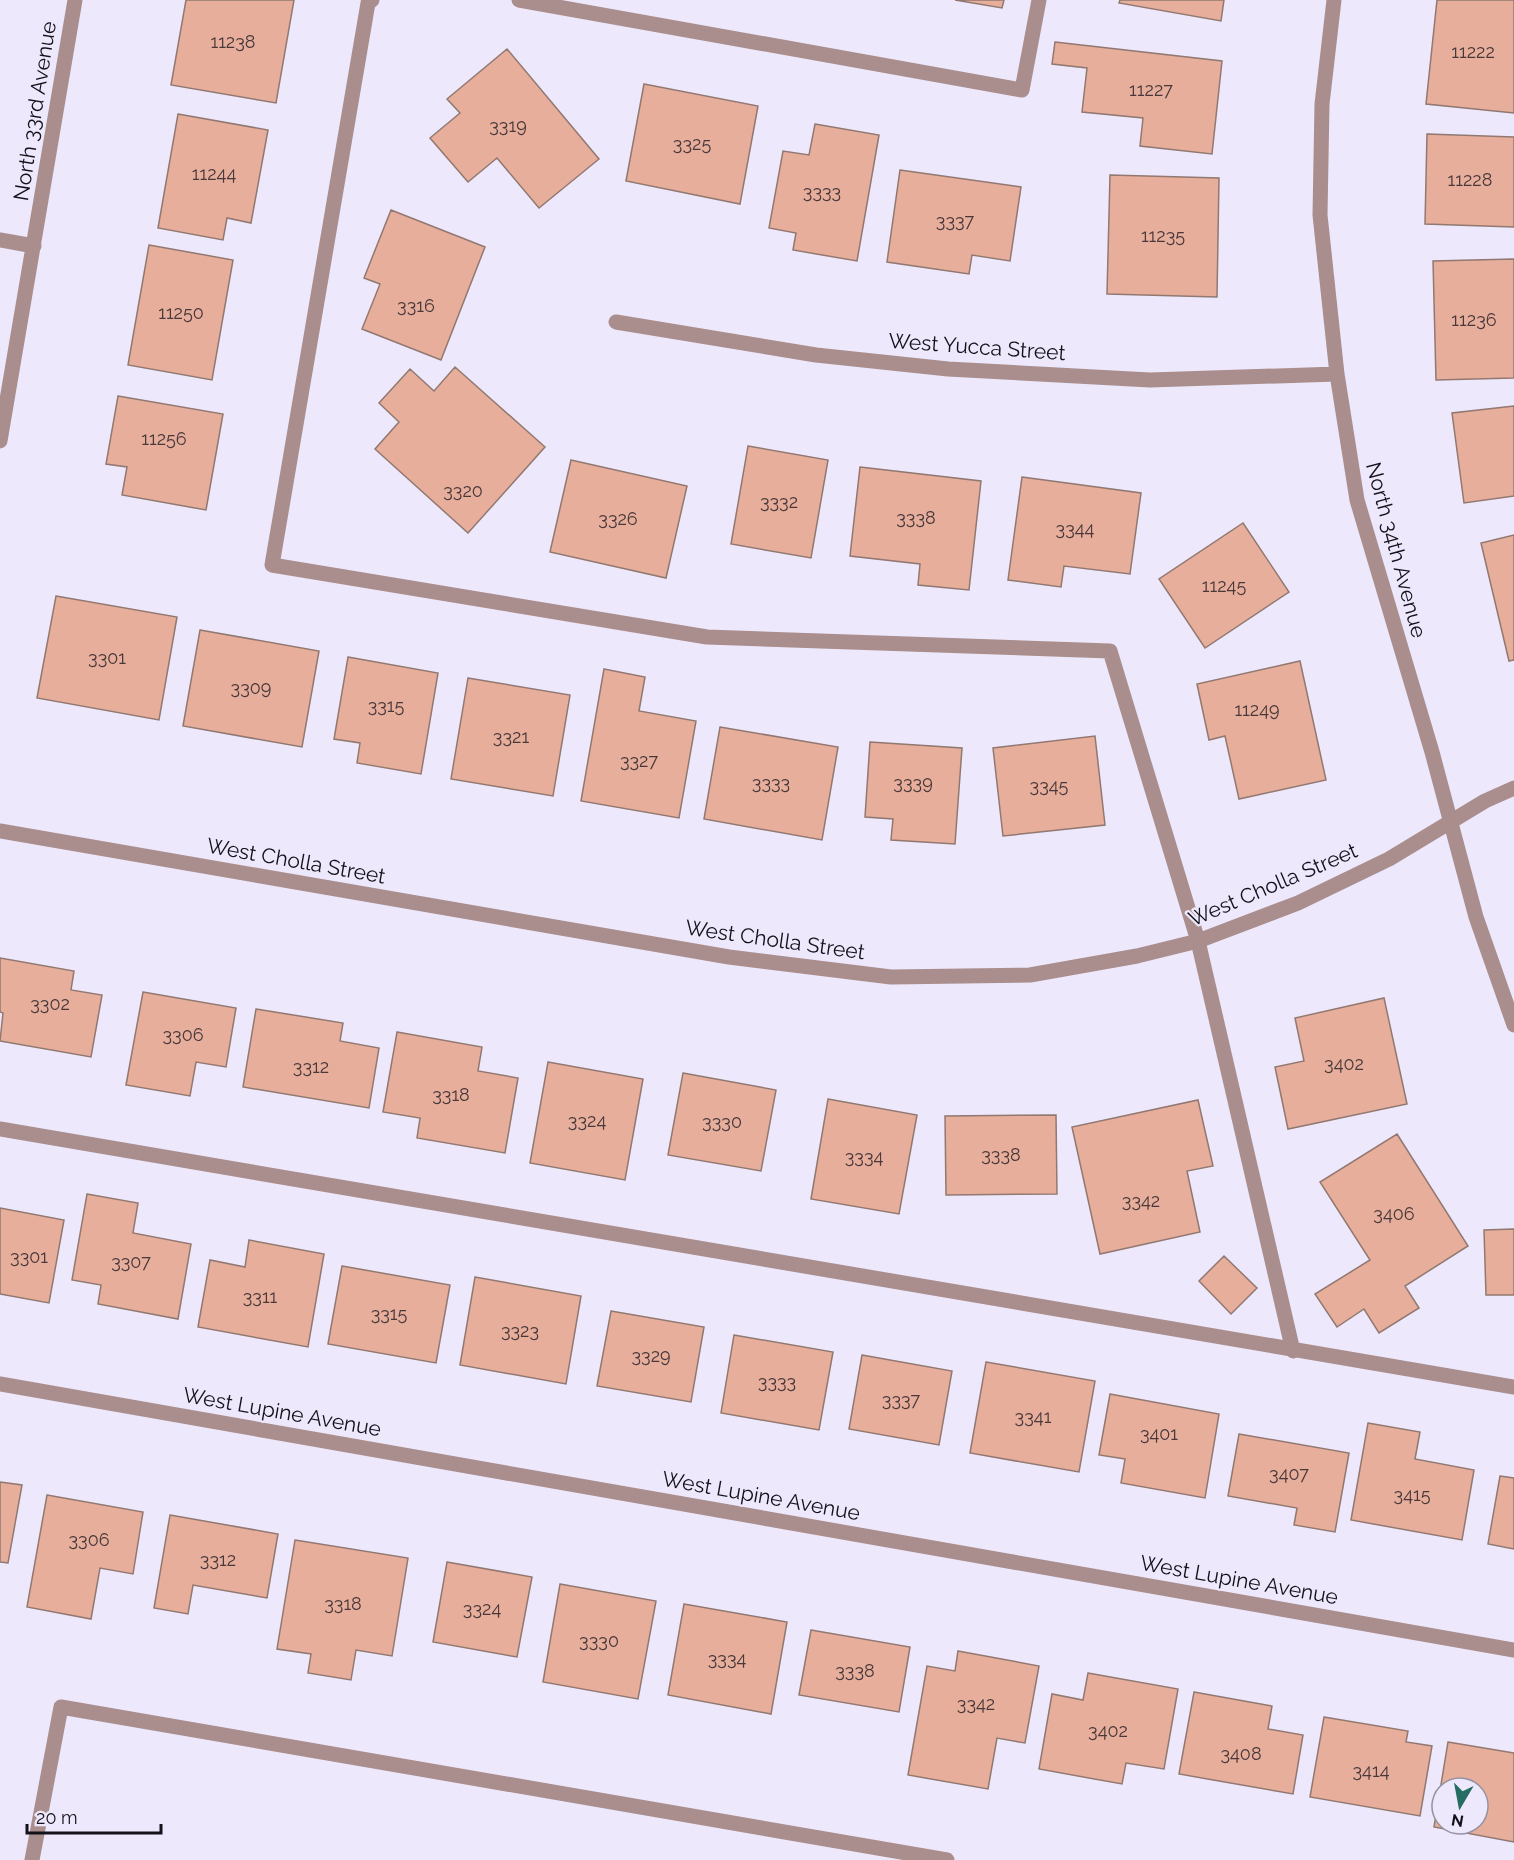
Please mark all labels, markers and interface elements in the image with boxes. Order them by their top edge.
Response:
street label: North 33rd Avenue [8,19,61,203]
house number: 11238 [210,31,256,52]
house number: 11222 [1451,41,1495,62]
house number: 11227 [1129,79,1173,100]
house number: 3319 [489,115,527,136]
house number: 3325 [673,133,711,154]
house number: 11244 [192,163,236,184]
house number: 11228 [1448,169,1492,190]
house number: 3333 [803,181,841,202]
house number: 3337 [936,210,975,231]
house number: 11235 [1141,225,1185,246]
house number: 3316 [397,295,435,316]
house number: 11250 [158,302,204,323]
house number: 11236 [1451,309,1497,330]
street label: West Yucca Street [888,328,1066,365]
house number: 11256 [141,428,187,449]
street label: North 34th Avenue [1361,459,1432,640]
house number: 3320 [443,480,483,501]
house number: 3332 [760,491,798,512]
house number: 3338 [896,507,936,528]
house number: 3326 [598,508,638,529]
house number: 3344 [1056,518,1095,539]
house number: 11245 [1202,575,1246,596]
house number: 3301 [88,647,126,668]
house number: 3309 [231,677,271,698]
house number: 3315 [368,695,405,716]
house number: 11249 [1234,699,1280,720]
house number: 3321 [493,726,529,747]
house number: 3327 [620,750,658,771]
house number: 3333 [752,772,790,793]
house number: 3339 [893,772,933,793]
house number: 3345 [1030,775,1069,796]
street label: West Cholla Street [205,832,387,889]
street label: West Cholla Street [1185,838,1361,931]
street label: West Cholla Street [684,915,866,964]
house number: 3302 [30,993,70,1014]
house number: 3306 [162,1024,204,1045]
house number: 3402 [1324,1053,1364,1074]
house number: 3312 [293,1056,329,1077]
house number: 3318 [432,1084,470,1105]
house number: 3324 [568,1110,606,1131]
house number: 3330 [702,1111,742,1132]
house number: 3338 [981,1144,1021,1165]
house number: 3334 [845,1146,883,1167]
house number: 3342 [1122,1190,1160,1211]
house number: 3406 [1373,1203,1415,1224]
house number: 3301 [10,1246,48,1267]
house number: 3307 [111,1251,151,1272]
house number: 3311 [243,1286,278,1307]
house number: 3315 [371,1303,408,1324]
house number: 3323 [501,1320,539,1341]
house number: 3329 [631,1345,671,1366]
house number: 3333 [758,1371,796,1392]
street label: West Lupine Avenue [181,1382,383,1441]
house number: 3337 [882,1389,921,1410]
house number: 3341 [1015,1406,1052,1427]
house number: 3401 [1140,1423,1178,1444]
house number: 3407 [1269,1463,1309,1484]
street label: West Lupine Avenue [660,1466,862,1525]
house number: 3415 [1394,1484,1431,1505]
house number: 3306 [68,1529,110,1550]
house number: 3312 [200,1549,236,1570]
street label: West Lupine Avenue [1138,1550,1340,1609]
house number: 3318 [324,1593,362,1614]
house number: 3324 [463,1598,501,1619]
house number: 3330 [579,1630,619,1651]
house number: 3334 [708,1648,746,1669]
house number: 3338 [835,1660,875,1681]
house number: 3342 [957,1693,995,1714]
house number: 3402 [1088,1720,1128,1741]
house number: 3408 [1220,1743,1262,1764]
house number: 3414 [1353,1760,1390,1781]
north arrow [1430,1776,1490,1836]
scale bar [27,1797,160,1835]
text: 20 m [36,1807,78,1828]
text: N [1450,1810,1465,1831]

